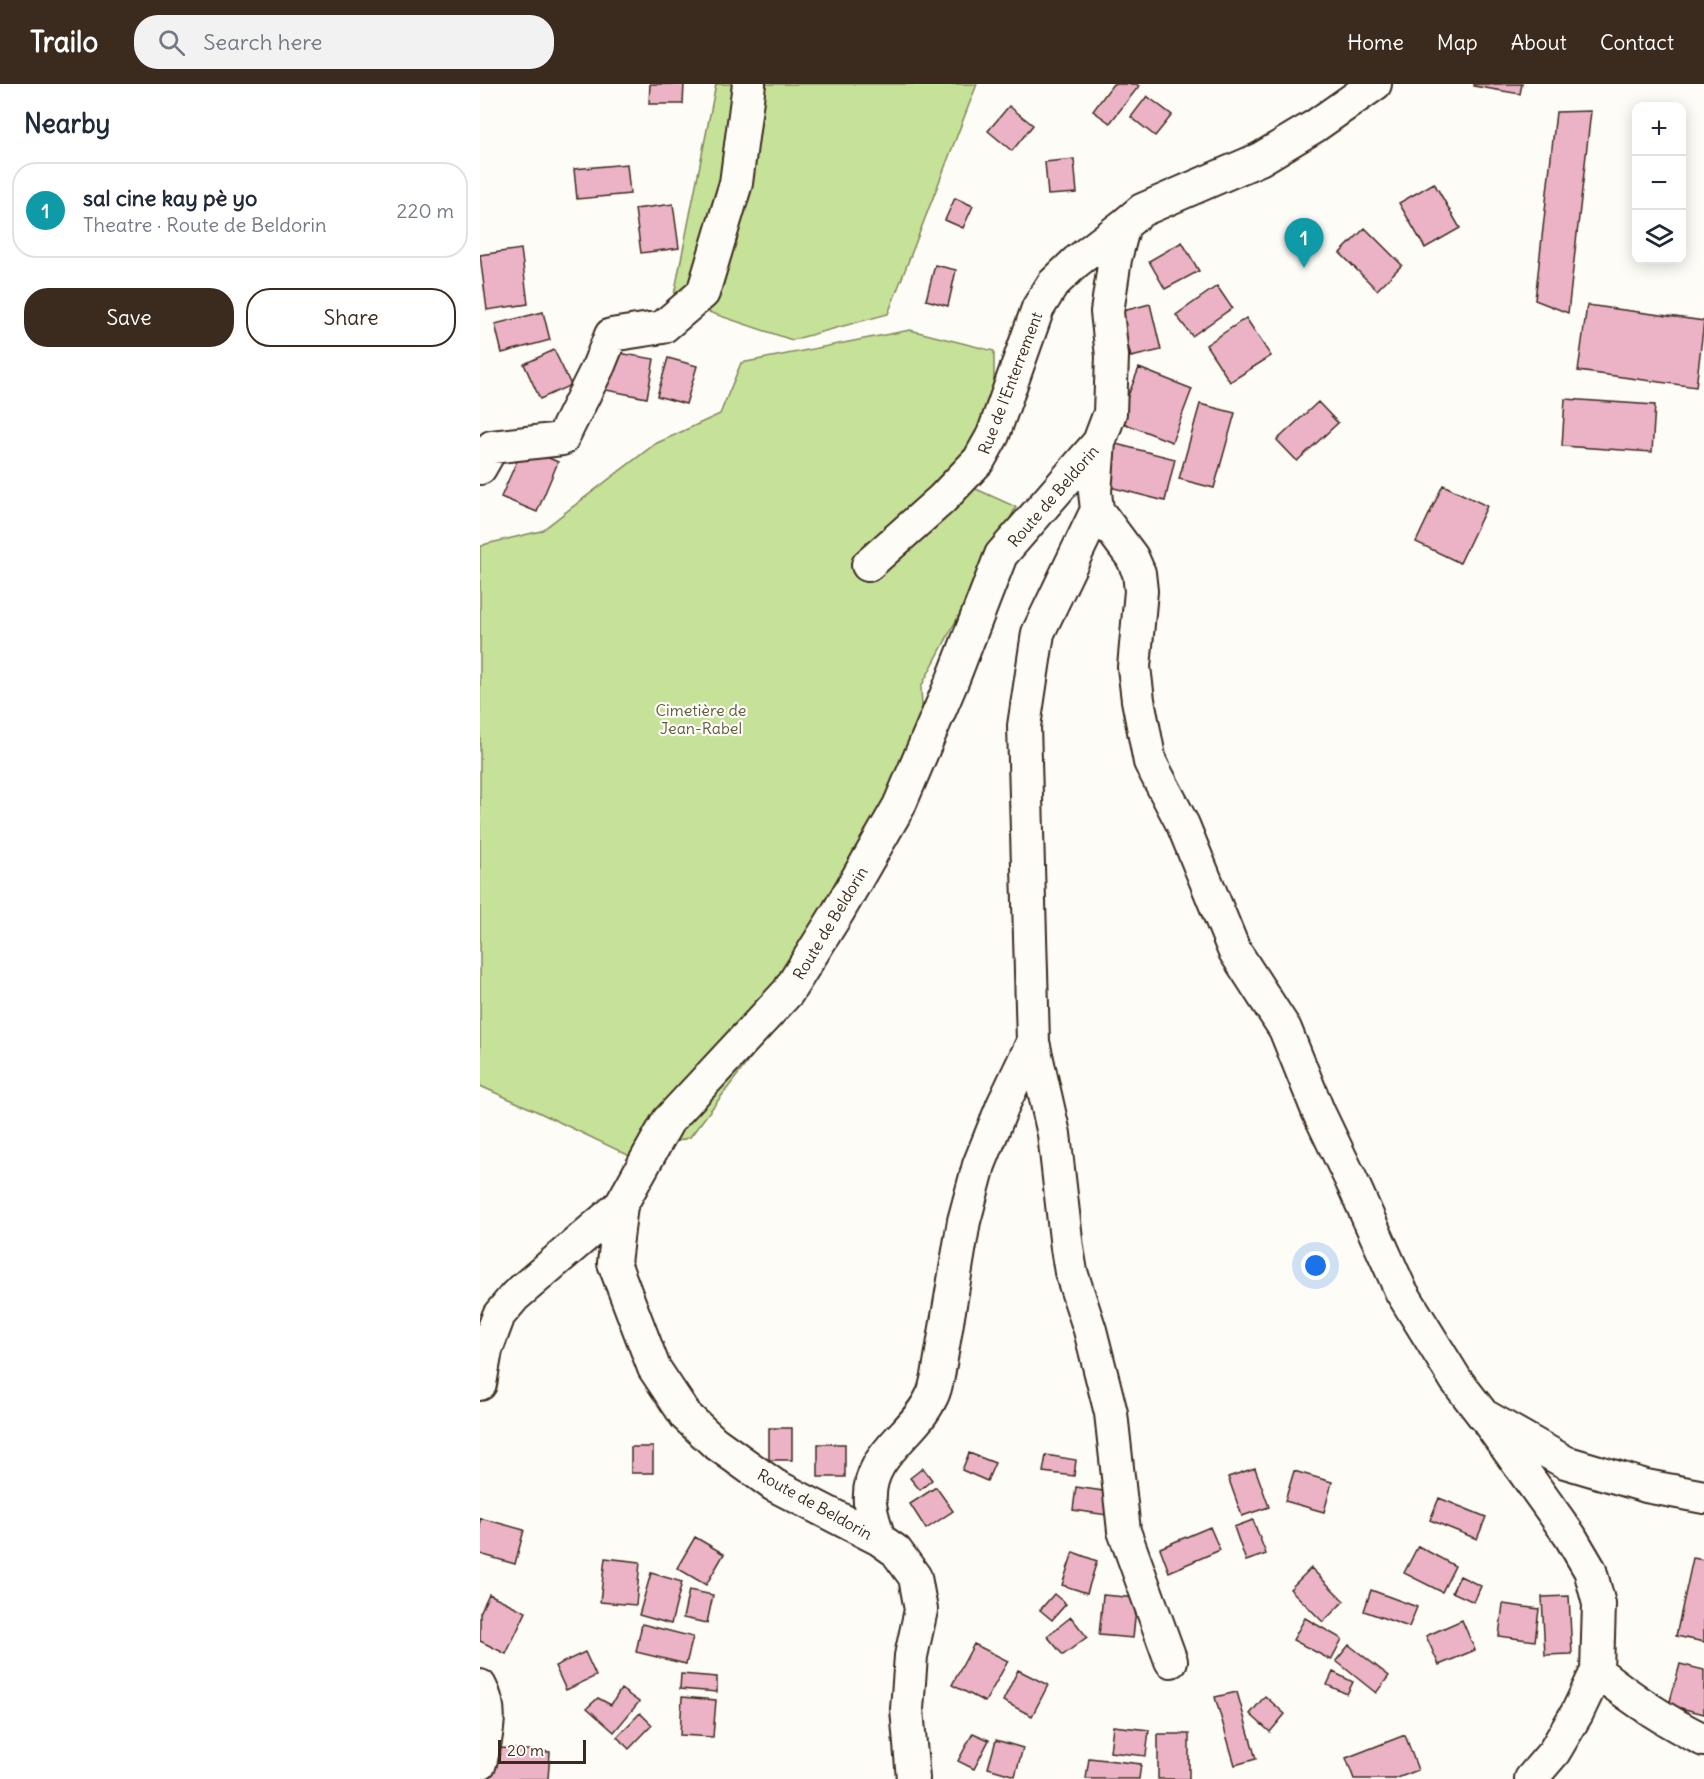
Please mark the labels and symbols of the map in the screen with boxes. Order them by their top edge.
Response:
pin: 1 [1284,218,1324,268]
street label: Rue de l'Enterrement [974,308,1047,457]
street label: Route de Beldorin [1003,441,1103,551]
park label: Cimetière de Jean-Rabel [656,700,746,738]
street label: Route de Beldorin [788,863,872,983]
your location [1301,1251,1330,1280]
street label: Route de Beldorin [754,1464,876,1544]
scale bar [498,1737,586,1764]

